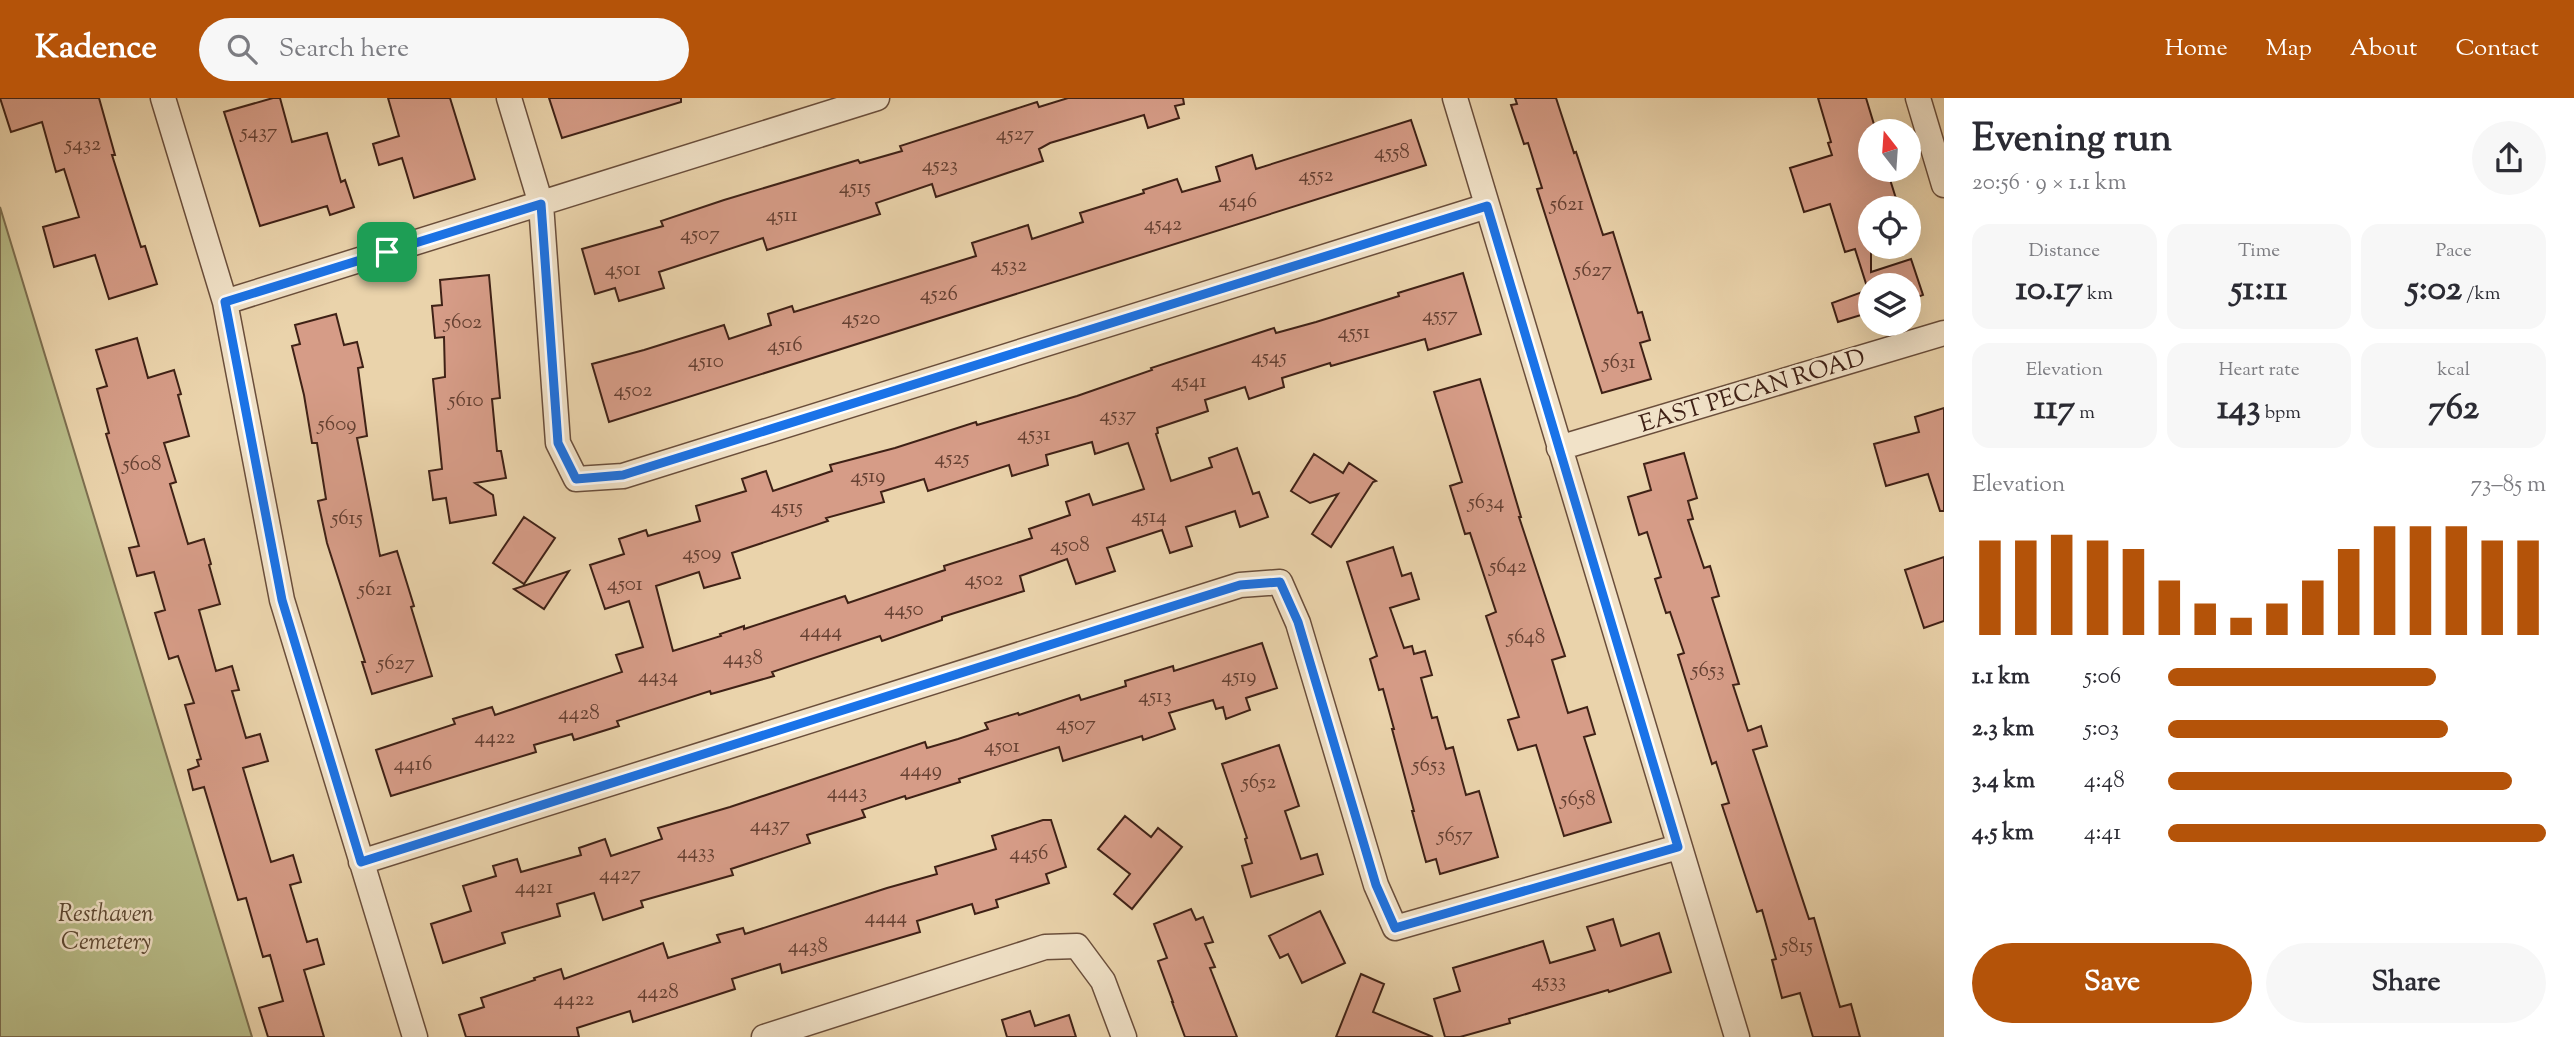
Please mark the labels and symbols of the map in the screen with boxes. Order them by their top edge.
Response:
house number: 5437 [240,118,278,148]
north arrow [1858,119,1922,182]
house number: 4527 [996,120,1035,150]
house number: 5432 [64,130,101,160]
house number: 4558 [1374,138,1410,168]
house number: 4523 [922,151,958,181]
house number: 4552 [1299,161,1334,191]
house number: 4515 [839,173,871,203]
house number: 4546 [1219,187,1257,217]
house number: 5621 [1549,190,1584,220]
house number: 4511 [766,201,798,231]
house number: 4542 [1144,210,1182,240]
house number: 4507 [680,220,720,250]
pin [357,222,417,282]
house number: 4532 [991,251,1027,281]
house number: 4501 [605,255,641,285]
house number: 5627 [1573,256,1612,286]
house number: 4526 [920,280,958,310]
house number: 4557 [1422,301,1458,331]
house number: 4520 [842,304,880,334]
house number: 5602 [443,308,482,338]
house number: 4551 [1338,318,1370,348]
house number: 4516 [767,331,803,361]
street label: EAST PECAN ROAD [1636,341,1870,442]
house number: 4545 [1251,343,1287,373]
house number: 4510 [688,347,724,377]
house number: 5631 [1601,348,1636,378]
house number: 4541 [1171,367,1207,397]
house number: 4502 [614,376,652,406]
house number: 5610 [447,386,484,416]
house number: 4537 [1100,401,1137,431]
house number: 5609 [317,410,356,440]
house number: 4531 [1017,420,1051,450]
house number: 4525 [935,444,969,474]
house number: 5608 [121,450,162,480]
house number: 4519 [851,462,885,492]
house number: 5634 [1467,488,1504,518]
house number: 4515 [771,493,803,523]
house number: 4514 [1131,502,1167,532]
house number: 5615 [330,504,363,534]
house number: 4508 [1050,531,1090,561]
house number: 4509 [682,539,722,569]
house number: 5642 [1488,552,1527,582]
house number: 4502 [965,565,1003,595]
house number: 4501 [607,570,643,600]
house number: 5621 [357,575,392,605]
house number: 4450 [884,595,924,625]
house number: 4444 [800,617,842,647]
house number: 5648 [1506,623,1545,653]
house number: 4438 [723,644,763,674]
house number: 5627 [376,649,415,679]
house number: 5653 [1690,656,1725,686]
house number: 4434 [638,662,678,692]
house number: 4519 [1222,662,1256,692]
house number: 4513 [1138,682,1172,712]
house number: 4428 [558,699,600,729]
house number: 4507 [1056,710,1096,740]
house number: 4422 [475,723,516,753]
house number: 4501 [984,732,1020,762]
house number: 4416 [394,750,432,780]
house number: 5653 [1411,751,1446,781]
house number: 4449 [900,756,942,786]
house number: 5652 [1241,768,1276,798]
house number: 4443 [827,778,867,808]
house number: 5658 [1559,785,1596,815]
house number: 4437 [750,811,791,841]
house number: 5657 [1436,821,1473,851]
house number: 4433 [677,838,715,868]
house number: 4456 [1010,839,1048,869]
house number: 4427 [599,860,641,890]
house number: 4421 [515,873,553,903]
park label: Resthaven Cemetery [58,898,154,960]
house number: 4444 [865,903,907,933]
house number: 4438 [788,932,828,962]
house number: 5815 [1780,932,1813,962]
house number: 4533 [1532,967,1566,997]
house number: 4428 [637,978,679,1008]
house number: 4422 [554,985,595,1015]

